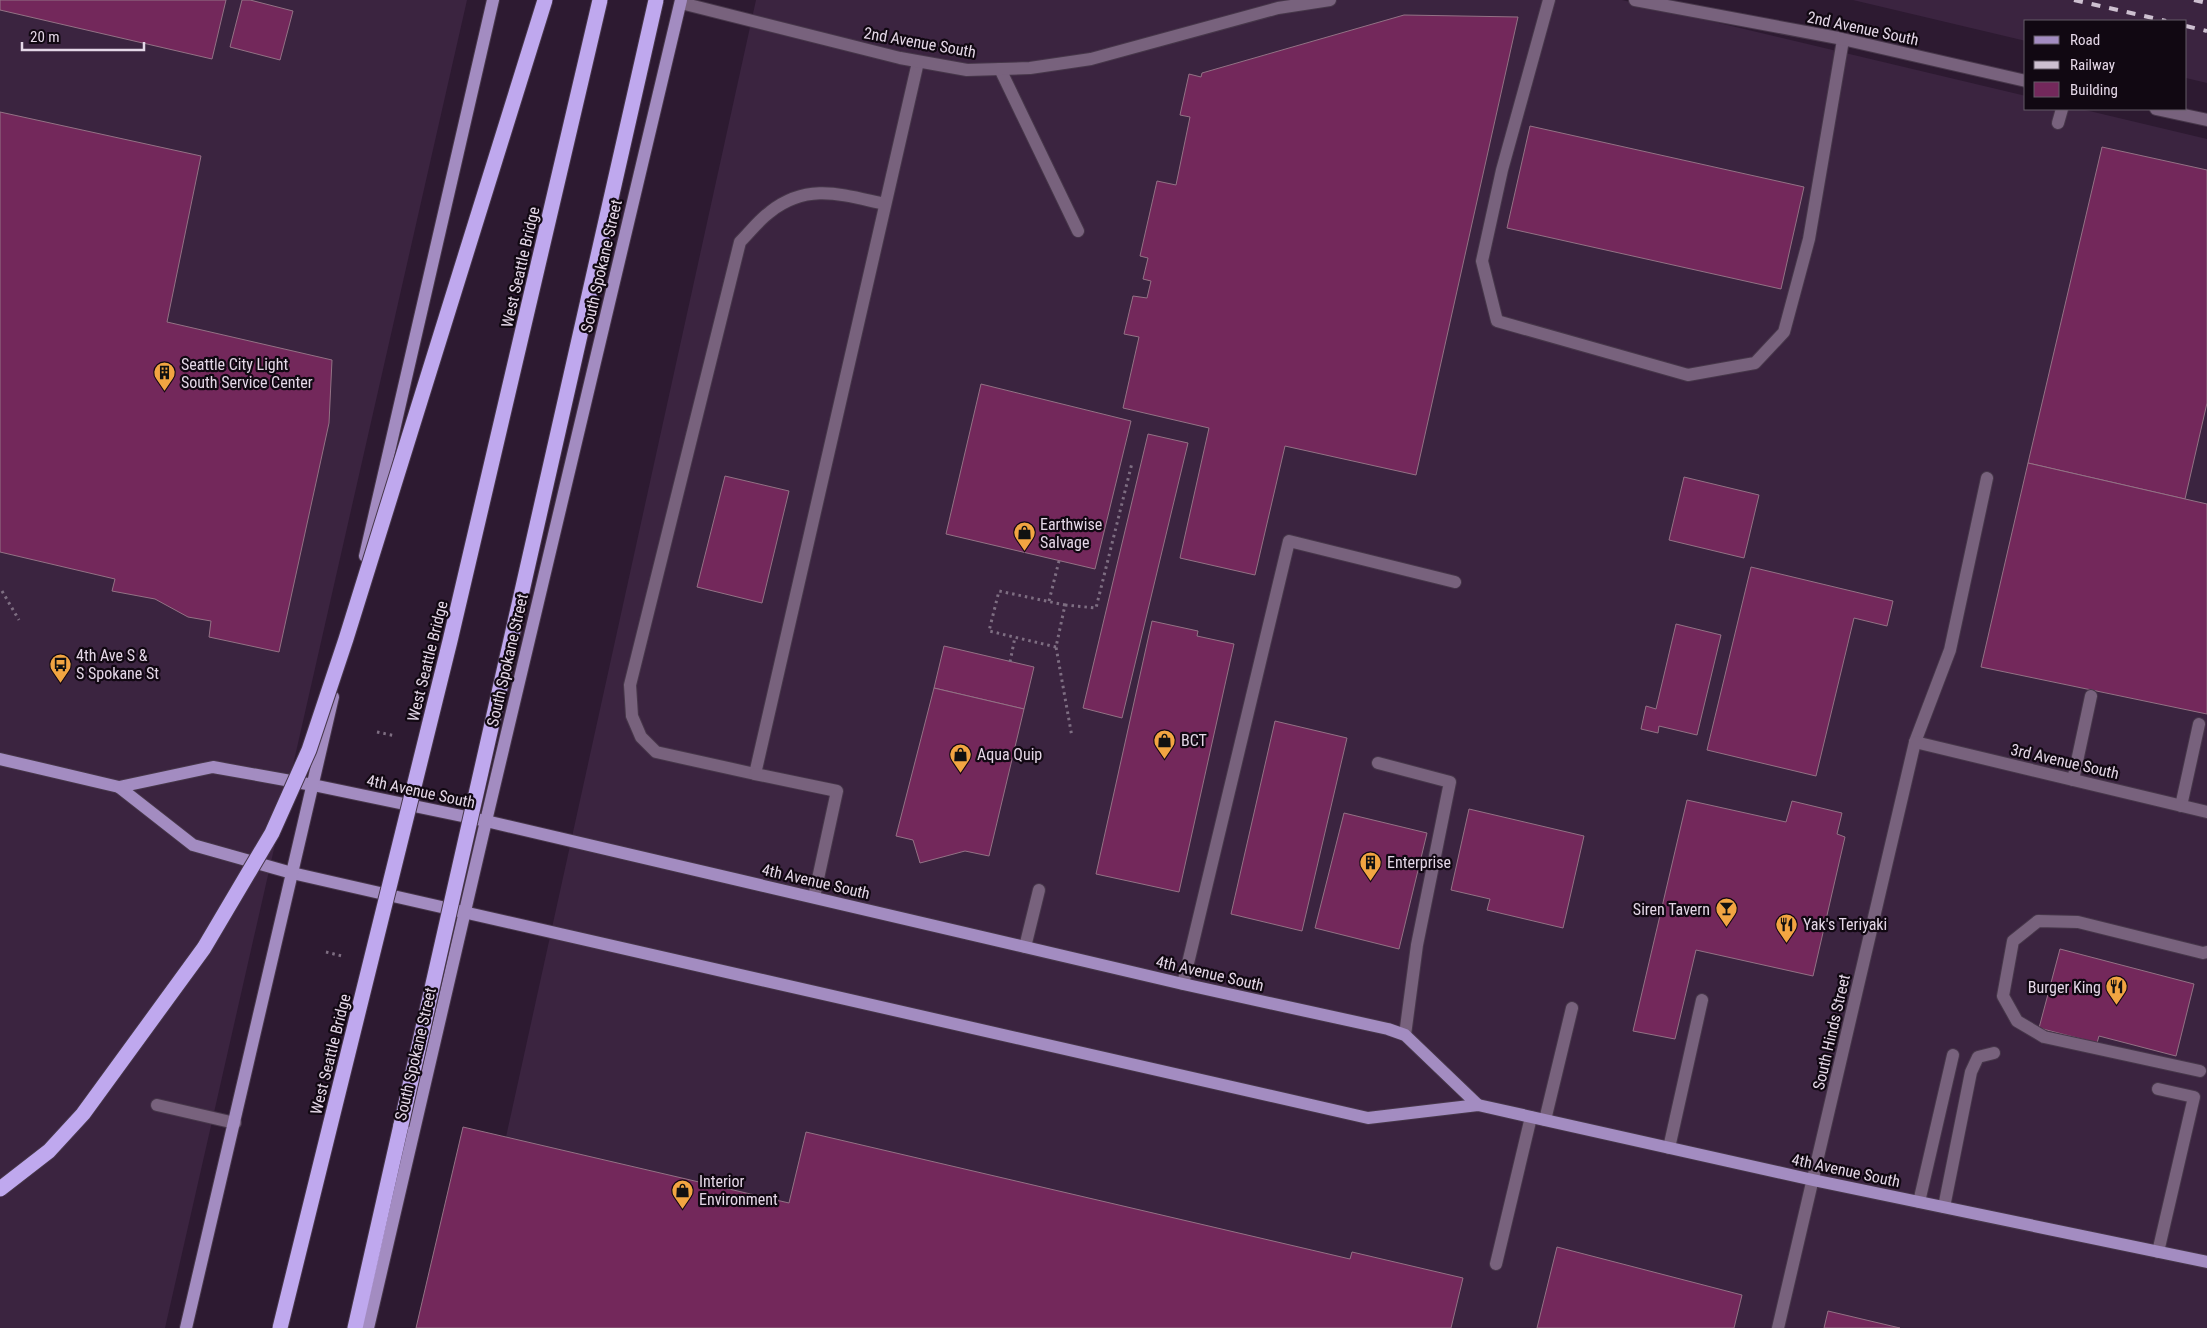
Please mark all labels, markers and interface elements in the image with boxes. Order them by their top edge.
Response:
street label: 2nd Avenue South [1805,7,1920,50]
scale bar [22,20,145,52]
legend [2024,20,2187,110]
street label: 2nd Avenue South [862,23,977,62]
text: 20 m [30,28,60,46]
text: Road [2070,31,2100,49]
text: Railway [2070,56,2115,74]
text: Building [2070,81,2118,99]
street label: South Spokane Street [577,198,626,334]
street label: West Seattle Bridge [497,205,544,329]
place label: Seattle City Light South Service Center [181,355,313,392]
building icon: Seattle City Light South Service Center [153,361,177,392]
place label: Earthwise Salvage [1040,515,1102,552]
shop icon: Earthwise Salvage [1012,521,1036,552]
street label: South Spokane Street [483,592,532,728]
street label: West Seattle Bridge [403,599,452,723]
place label: 4th Ave S & S Spokane St [76,646,159,683]
bus stop icon: 4th Ave S & S Spokane St [48,652,72,683]
shop icon: BCT [1153,728,1177,759]
place label: BCT [1181,731,1207,750]
street label: 3rd Avenue South [2009,740,2121,783]
shop icon: Aqua Quip [949,742,973,773]
place label: Aqua Quip [977,745,1042,764]
street label: 4th Avenue South [365,771,477,812]
building icon: Enterprise [1359,850,1383,881]
place label: Enterprise [1387,853,1451,872]
street label: 4th Avenue South [760,860,872,903]
bar icon: Siren Tavern [1714,897,1738,928]
place label: Siren Tavern [1633,900,1710,919]
restaurant icon: Yak's Teriyaki [1775,912,1799,943]
place label: Yak's Teriyaki [1803,915,1887,934]
street label: 4th Avenue South [1154,952,1266,995]
street label: South Hinds Street [1809,972,1854,1092]
restaurant icon: Burger King [2105,975,2129,1006]
place label: Burger King [2028,978,2101,997]
street label: South Spokane Street [391,986,440,1122]
street label: West Seattle Bridge [306,992,355,1116]
street label: 4th Avenue South [1790,1150,1902,1191]
place label: Interior Environment [699,1172,778,1209]
shop icon: Interior Environment [671,1178,695,1209]

